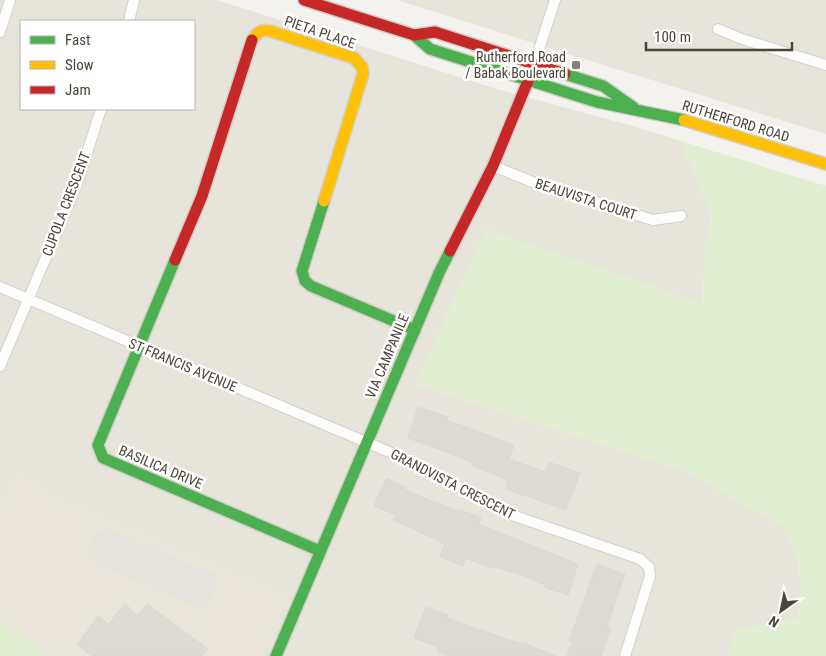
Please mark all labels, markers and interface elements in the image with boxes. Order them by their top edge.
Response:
street label: PIETA PLACE [282,12,358,52]
legend [20,20,195,110]
scale bar [646,20,792,52]
text: 100 m [654,28,691,46]
text: Fast [65,31,90,49]
place label: Rutherford Road / Babak Boulevard [465,49,566,81]
text: Slow [65,56,94,74]
marker: Rutherford Road / Babak Boulevard [570,59,582,71]
text: Jam [65,81,91,99]
street label: RUTHERFORD ROAD [680,97,792,145]
street label: CUPOLA CRESCENT [39,150,93,258]
street label: BEAUVISTA COURT [533,175,639,223]
street label: VIA CAMPANILE [362,311,412,401]
street label: ST FRANCIS AVENUE [126,335,240,395]
street label: BASILICA DRIVE [117,442,205,492]
street label: GRANDVISTA CRESCENT [388,446,518,522]
north arrow [756,586,806,636]
text: N [766,613,782,631]

